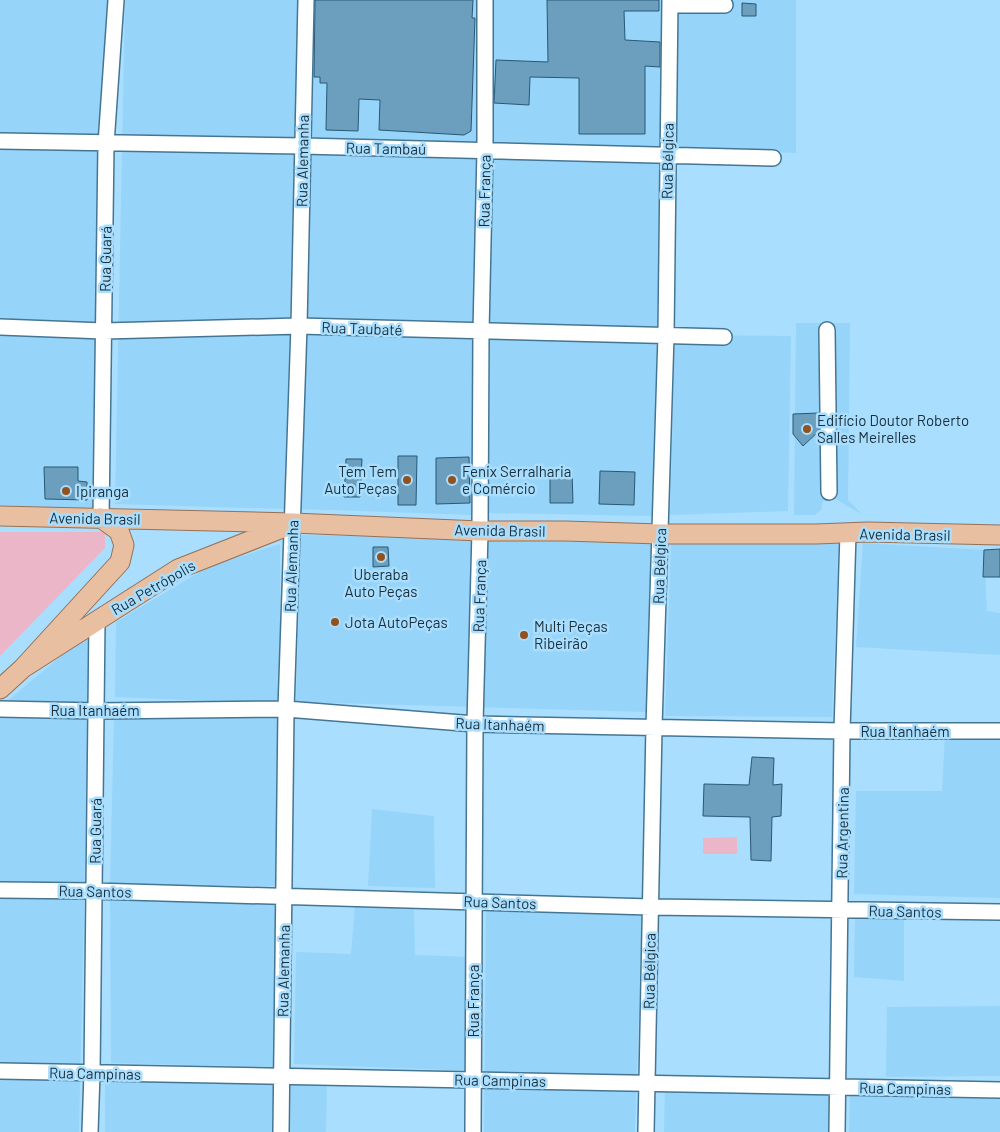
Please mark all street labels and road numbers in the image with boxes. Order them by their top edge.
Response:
street label: Rua Alemanha [292,115,312,207]
street label: Rua Bélgica [657,123,677,199]
street label: Rua Tambaú [346,138,426,158]
street label: Rua França [474,154,494,228]
street label: Rua Guará [95,226,115,292]
street label: Rua Taubaté [321,318,403,338]
street label: Avenida Brasil [49,508,141,528]
street label: Rua Alemanha [280,520,302,612]
street label: Avenida Brasil [454,520,546,540]
street label: Avenida Brasil [859,524,951,544]
street label: Rua Bélgica [649,528,669,604]
street label: Rua Petrópolis [108,556,198,618]
street label: Rua França [469,559,489,633]
street label: Rua Itanhaém [50,701,140,719]
street label: Rua Itanhaém [455,713,545,735]
street label: Rua Itanhaém [860,722,950,740]
street label: Rua Argentina [832,787,852,879]
street label: Rua Guará [85,798,105,864]
street label: Rua Santos [58,881,132,901]
street label: Rua Santos [463,892,537,912]
street label: Rua Santos [868,901,942,921]
street label: Rua Alemanha [273,925,293,1017]
street label: Rua Bélgica [639,933,659,1009]
street label: Rua França [464,965,482,1037]
street label: Rua Campinas [49,1063,141,1083]
street label: Rua Campinas [454,1070,546,1090]
street label: Rua Campinas [859,1078,951,1098]

